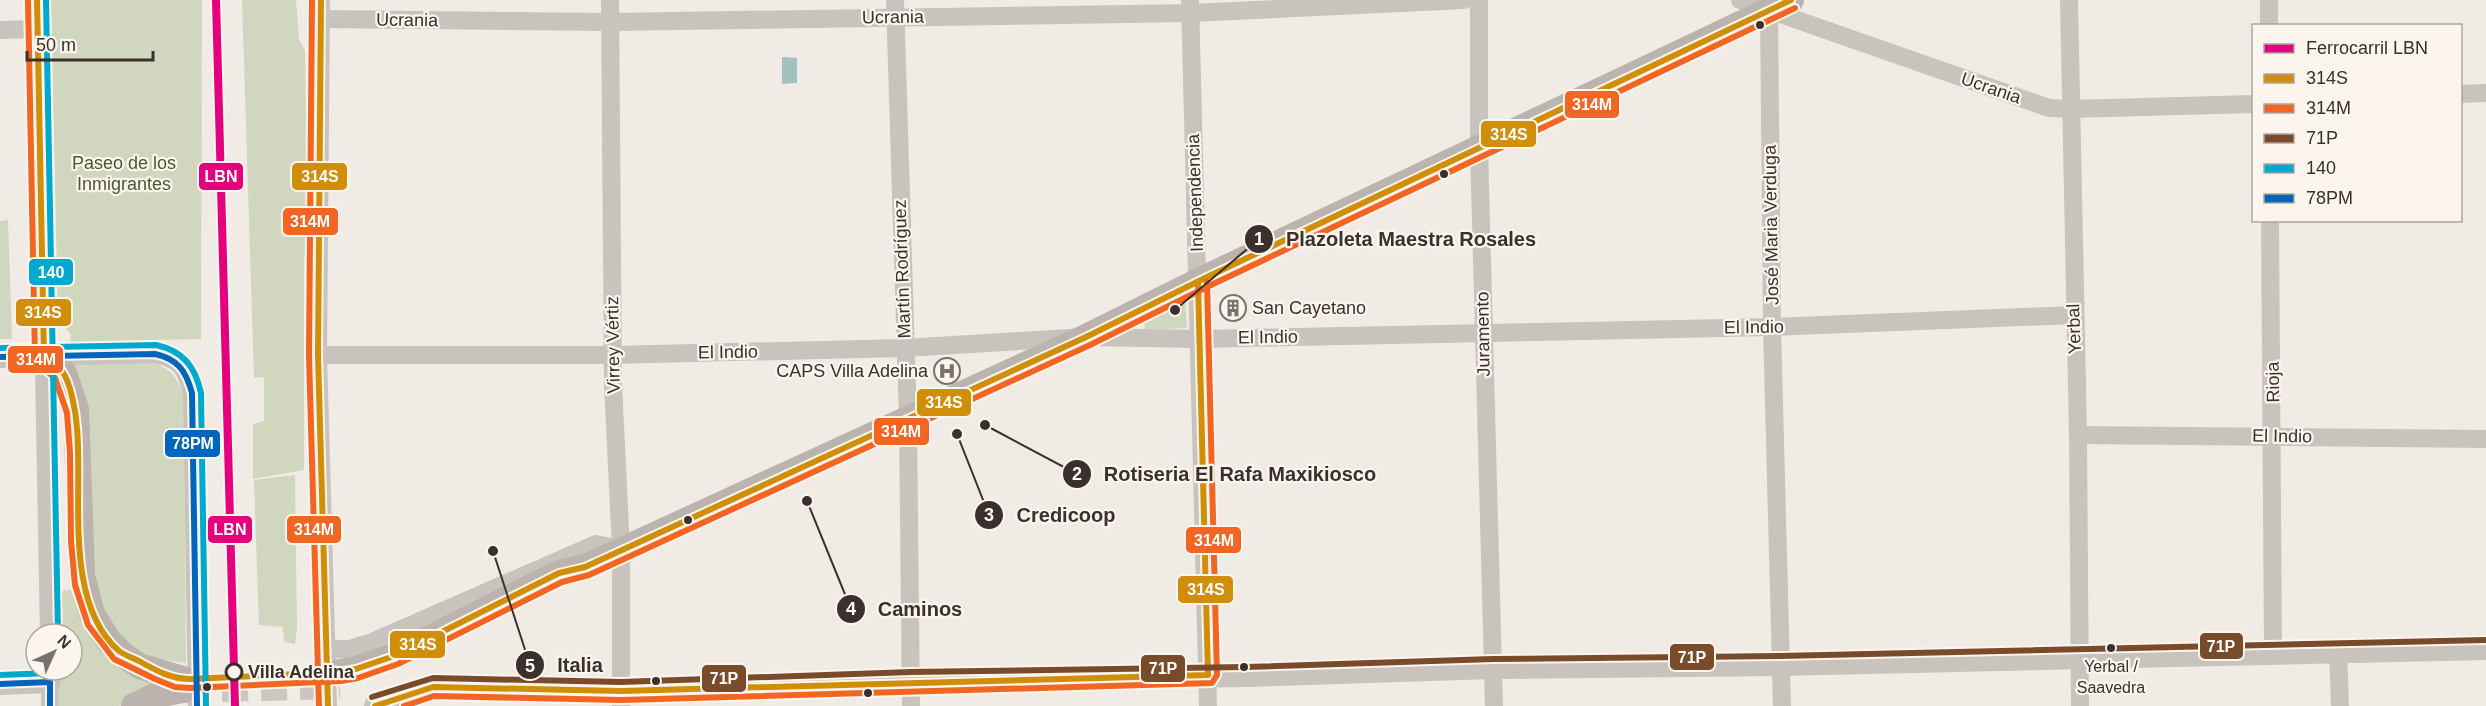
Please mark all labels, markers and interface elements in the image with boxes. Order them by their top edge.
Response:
street label: Ucrania [862,6,925,28]
street label: Ucrania [376,9,439,31]
unlabelled marker [1754,19,1766,31]
scale bar [27,24,153,62]
legend [2252,24,2462,222]
text: 50 m [36,35,76,55]
text: Ferrocarril LBN [2306,38,2428,58]
street label: Ucrania [1958,68,2025,108]
text: 314S [2306,68,2348,88]
line badge: 314M [1564,90,1620,119]
text: 314M [1572,96,1612,113]
text: 314M [2306,98,2351,118]
line badge: 314S [1480,120,1537,148]
text: 314S [1490,126,1528,143]
text: 71P [2306,128,2338,148]
street label: Independencia [1183,133,1207,252]
street label: José Maria Verduga [1760,144,1782,305]
park label: Paseo de los Inmigrantes [72,153,176,194]
text: 140 [2306,158,2336,178]
line badge: LBN [198,162,244,191]
line badge: 314S [291,162,348,191]
text: LBN [205,168,237,185]
text: 314S [301,168,339,185]
unlabelled marker [1438,168,1450,180]
text: 78PM [2306,188,2353,208]
street label: Martín Rodríguez [890,199,914,339]
line badge: 314M [282,207,339,236]
text: 314M [290,213,330,230]
callout: Plazoleta Maestra Rosales [1244,220,1549,258]
text: Plazoleta Maestra Rosales [1286,228,1536,250]
text: 1 [1254,229,1264,249]
line badge: 140 [28,258,74,286]
text: 140 [38,264,64,281]
street label: Juramento [1472,291,1494,377]
building icon: San Cayetano [1218,293,1248,323]
street label: Virrey Vértiz [602,296,624,394]
line badge: 314S [15,298,72,327]
place label: San Cayetano [1252,298,1366,318]
street label: Yerbal [2063,303,2085,355]
text: 314S [24,304,62,321]
street label: El Indio [1724,316,1784,338]
street label: El Indio [1238,326,1298,348]
street label: El Indio [698,341,758,363]
line badge: 314M [7,345,64,374]
text: 314M [16,351,56,368]
hospital icon: CAPS Villa Adelina [932,356,962,386]
street label: Rioja [2263,360,2283,403]
place label: CAPS Villa Adelina [776,361,929,381]
line badge: 314S [916,388,972,417]
text: 314S [925,394,963,411]
line badge: 314M [873,417,930,446]
text: 314M [881,423,921,440]
street label: El Indio [2252,425,2312,447]
line badge: 78PM [164,429,221,458]
text: 78PM [172,435,214,452]
callout: Rotiseria El Rafa Maxikiosco [1062,455,1388,493]
text: Rotiseria El Rafa Maxikiosco [1104,463,1376,485]
text: 2 [1072,464,1082,484]
callout: Credicoop [974,496,1127,534]
text: Credicoop [1017,504,1115,526]
text: 3 [984,505,994,525]
unlabelled marker [682,514,694,526]
line badge: LBN [207,515,253,544]
line badge: 314M [286,515,342,544]
text: LBN [214,521,246,538]
text: 314M [294,521,334,538]
line badge: 314M [1185,526,1242,554]
text: 314M [1194,532,1234,549]
line badge: 314S [1177,575,1234,604]
text: 314S [1187,581,1225,598]
callout: Caminos [836,590,975,628]
text: Caminos [878,598,962,620]
text: 4 [846,599,856,619]
north arrow [24,622,84,682]
line badge: 314S [389,630,446,659]
text: N [54,632,74,652]
line badge: 71P [2199,632,2244,660]
text: 314S [399,636,437,653]
text: 71P [2207,638,2236,655]
marker: Yerbal / Saavedra [2105,642,2117,654]
line badge: 71P [1669,643,1715,671]
callout: Italia [515,646,614,684]
text: 71P [1678,649,1707,666]
text: Italia [557,654,604,676]
line badge: 71P [1140,654,1186,683]
text: 5 [525,656,535,676]
place label: Yerbal / Saavedra [2077,658,2145,696]
text: 71P [1149,660,1178,677]
unlabelled marker [1238,661,1250,673]
place label: Villa Adelina [248,662,355,682]
marker: Villa Adelina [225,663,243,681]
line badge: 71P [701,664,747,693]
text: 71P [710,670,739,687]
unlabelled marker [650,675,662,687]
unlabelled marker [201,681,213,693]
unlabelled marker [862,687,874,699]

